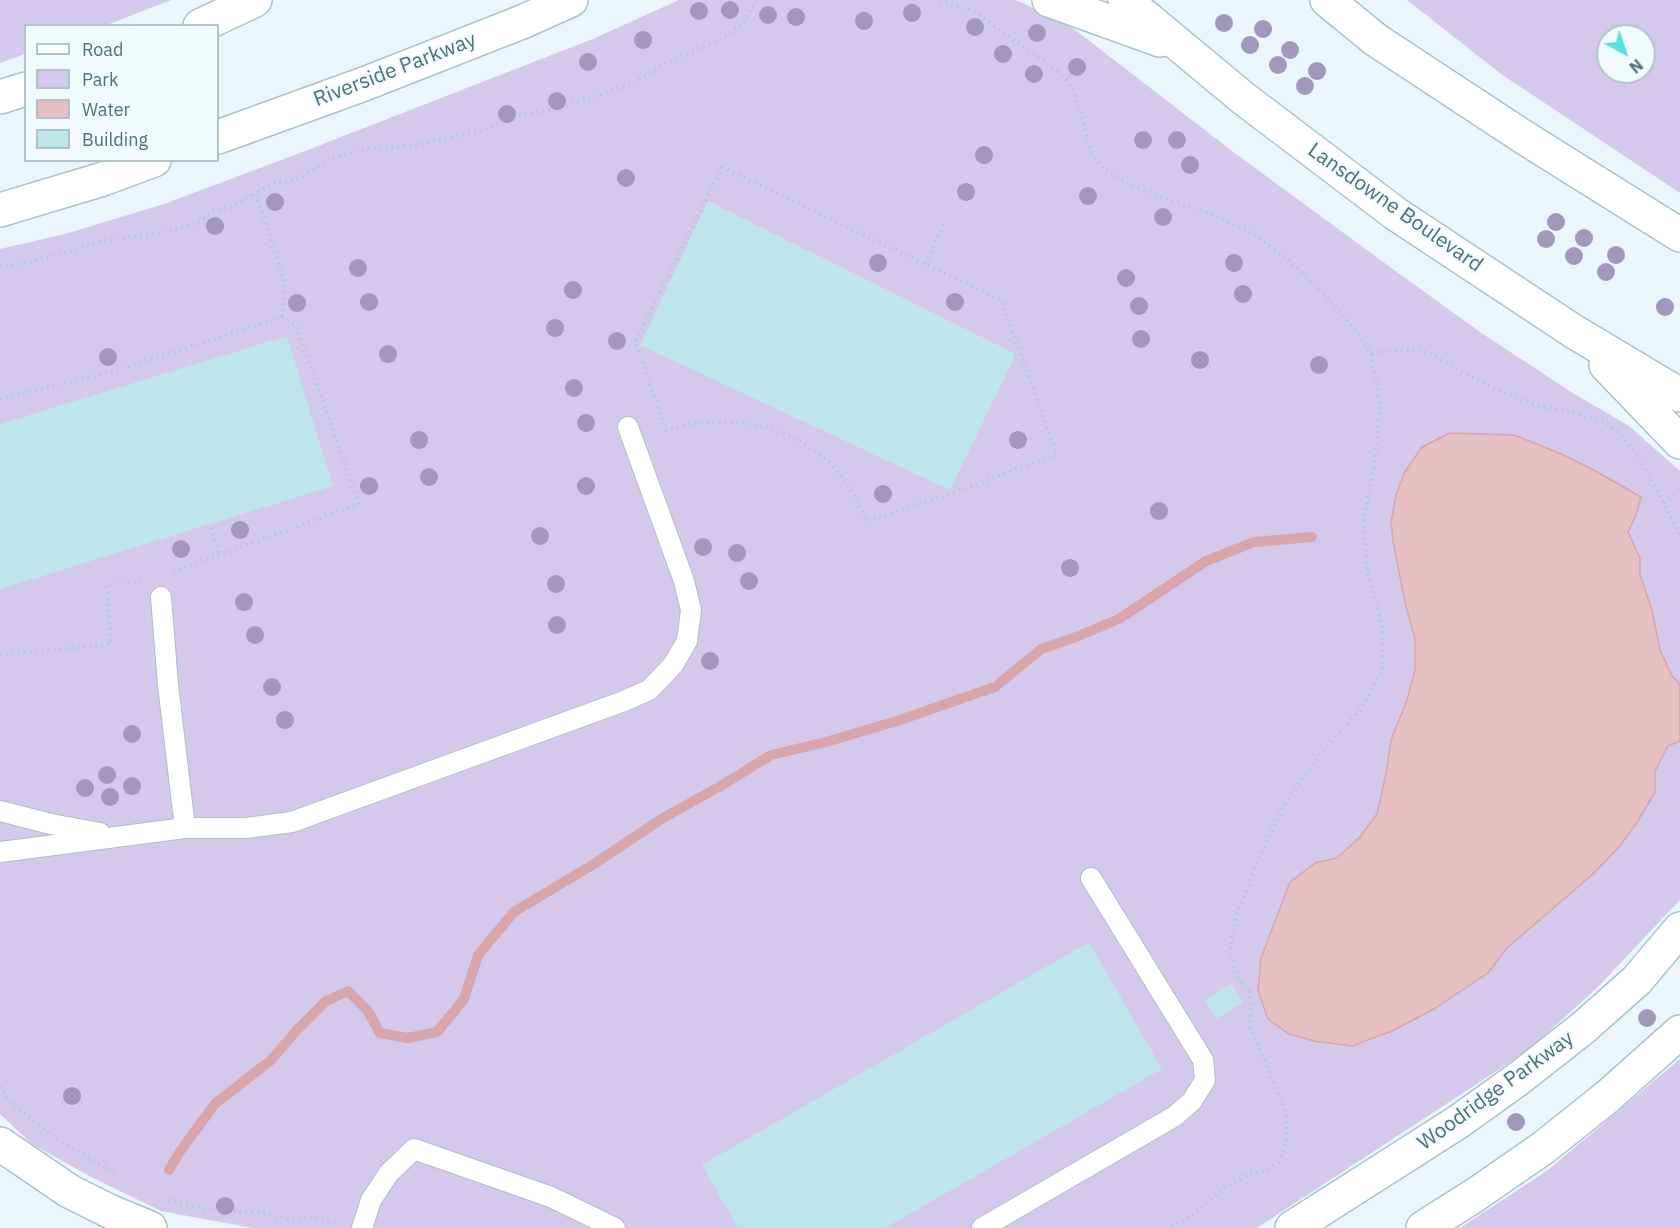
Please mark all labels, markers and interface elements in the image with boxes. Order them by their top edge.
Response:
legend [24,24,219,162]
north arrow [1596,24,1656,84]
street label: Riverside Parkway [310,27,480,113]
text: Road [82,38,123,61]
text: N [1625,55,1647,78]
text: Park [82,68,118,91]
text: Water [82,98,130,121]
text: Building [82,128,148,151]
street label: Lansdowne Boulevard [1303,138,1487,278]
street label: Woodridge Parkway [1413,1026,1579,1156]

